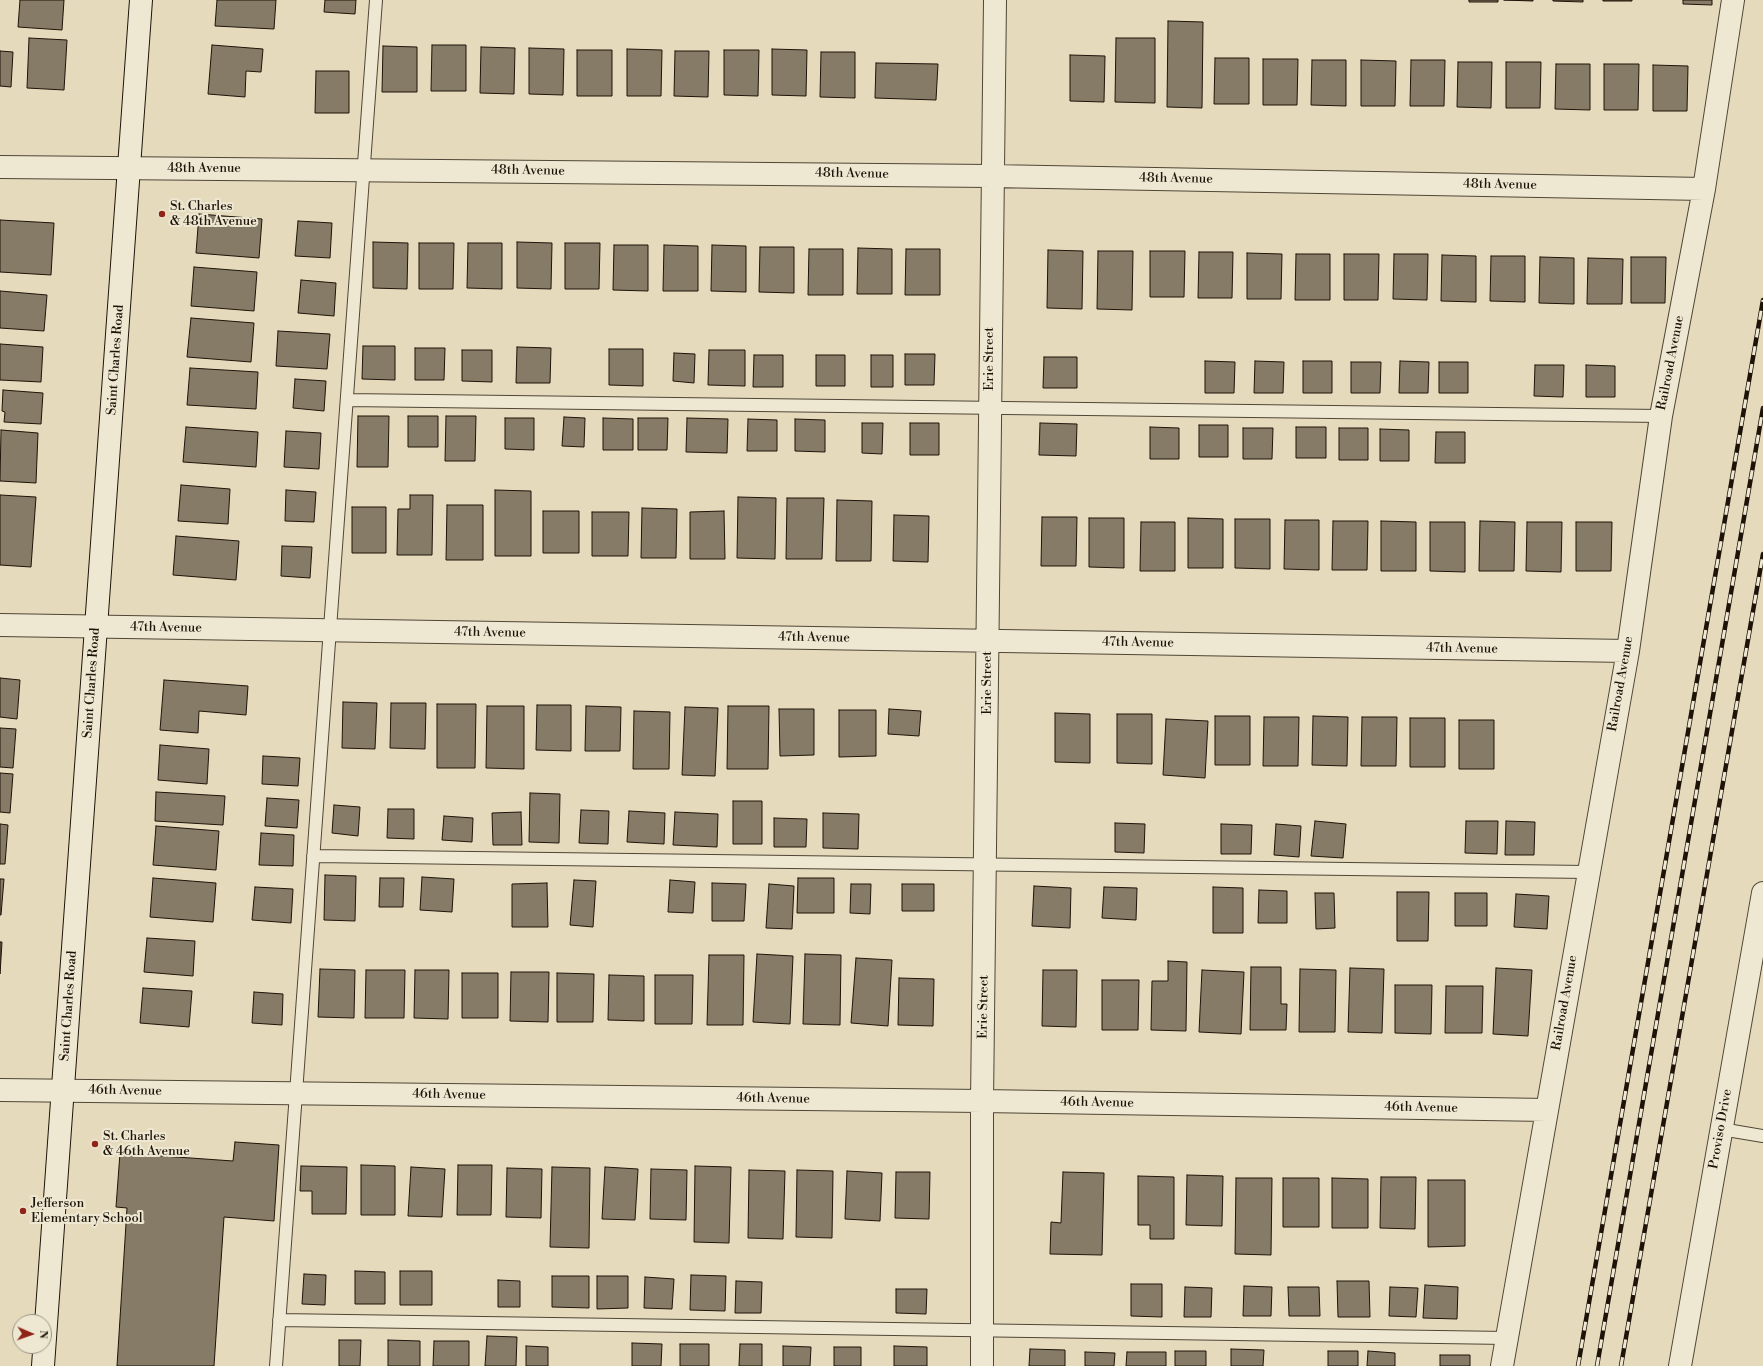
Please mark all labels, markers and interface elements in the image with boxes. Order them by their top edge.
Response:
street label: 48th Avenue [167,161,241,177]
street label: 48th Avenue [491,163,565,179]
street label: 48th Avenue [815,166,889,182]
street label: 48th Avenue [1139,171,1213,187]
street label: 48th Avenue [1463,177,1537,193]
place label: St. Charles & 48th Avenue [170,199,257,230]
marker: St. Charles & 48th Avenue [157,209,167,219]
street label: Saint Charles Road [104,304,128,416]
street label: Railroad Avenue [1654,314,1688,412]
street label: Erie Street [982,327,998,391]
street label: 47th Avenue [130,620,202,636]
street label: 47th Avenue [454,625,526,641]
street label: Saint Charles Road [80,627,104,739]
street label: 47th Avenue [778,630,850,646]
street label: 47th Avenue [1102,635,1174,651]
street label: Railroad Avenue [1605,635,1637,733]
street label: 47th Avenue [1426,641,1498,657]
street label: Erie Street [980,651,996,715]
street label: Saint Charles Road [57,950,81,1062]
street label: Railroad Avenue [1549,954,1581,1052]
street label: Erie Street [976,975,992,1039]
street label: 46th Avenue [88,1083,162,1099]
street label: 46th Avenue [412,1087,486,1103]
street label: Proviso Drive [1706,1088,1736,1170]
street label: 46th Avenue [736,1091,810,1107]
street label: 46th Avenue [1060,1095,1134,1111]
street label: 46th Avenue [1384,1100,1458,1116]
place label: St. Charles & 46th Avenue [103,1129,190,1160]
marker: St. Charles & 46th Avenue [90,1139,100,1149]
place label: Jefferson Elementary School [31,1196,143,1227]
marker: Jefferson Elementary School [18,1206,28,1216]
north arrow [12,1314,52,1354]
text: N [36,1330,50,1339]

